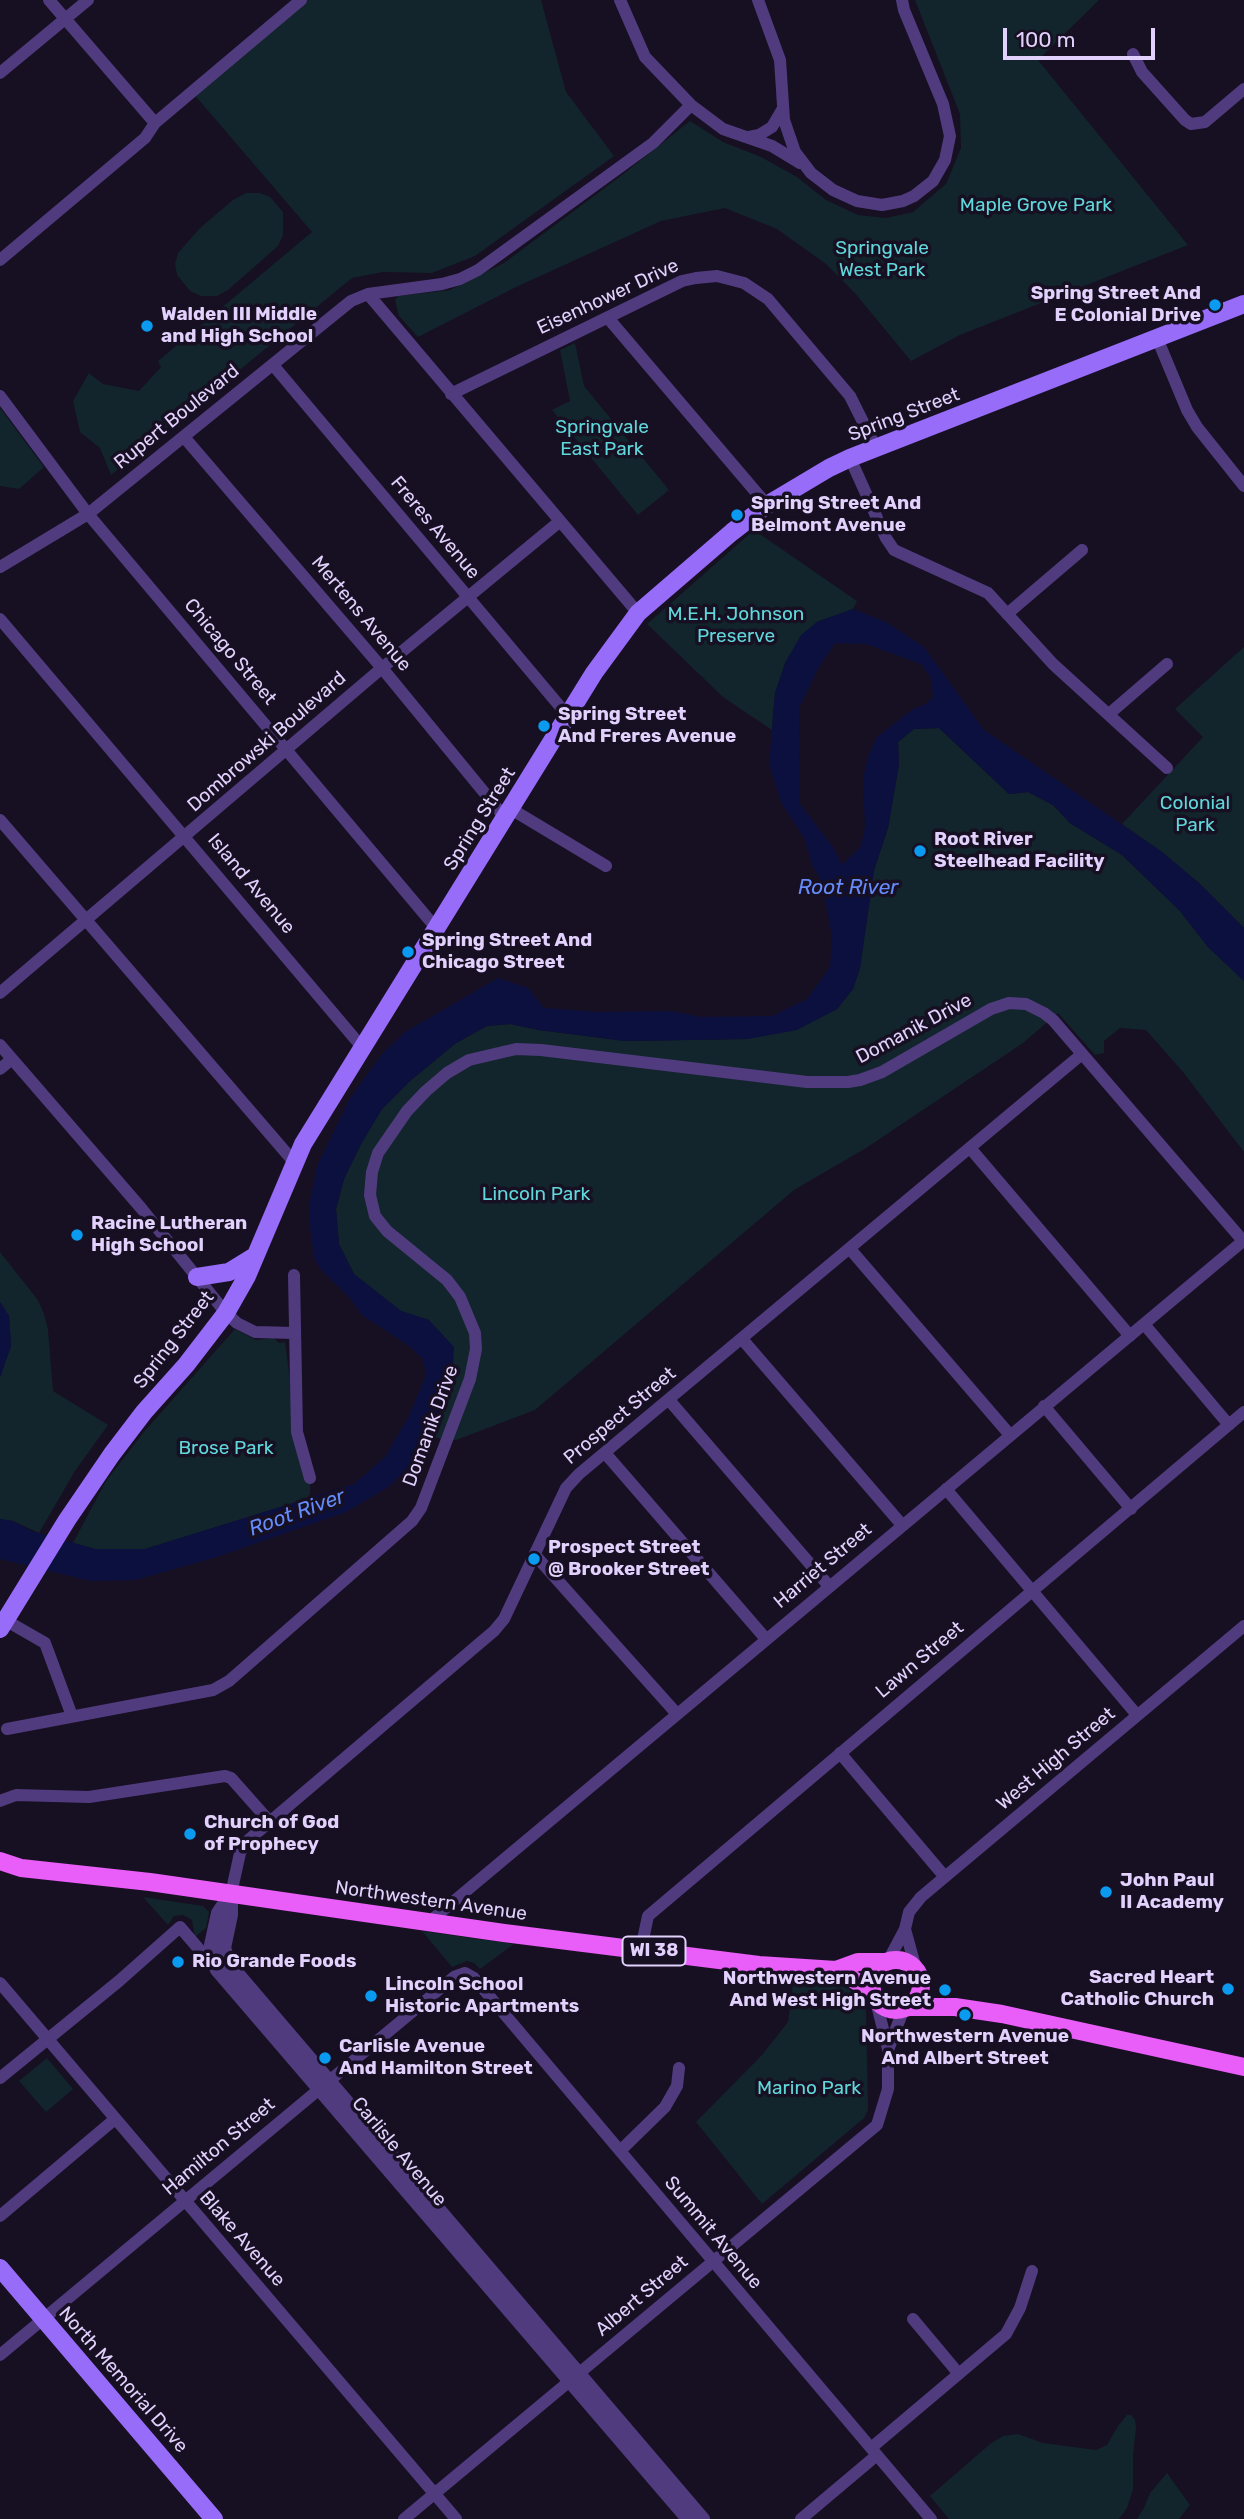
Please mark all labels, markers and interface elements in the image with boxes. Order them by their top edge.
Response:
scale bar [1006,14,1158,58]
text: 100 m [1016,27,1075,52]
park label: Maple Grove Park [960,195,1112,217]
park label: Springvale West Park [835,238,929,282]
street label: Eisenhower Drive [534,254,682,340]
place label: Spring Street And E Colonial Drive [1031,283,1201,327]
marker: Spring Street And E Colonial Drive [1207,297,1223,313]
place label: Walden III Middle and High School [161,304,317,348]
marker: Walden III Middle and High School [139,318,155,334]
street label: Rupert Boulevard [110,360,244,474]
street label: Spring Street [845,383,963,447]
park label: Springvale East Park [555,417,649,461]
street label: Freres Avenue [385,472,485,584]
place label: Spring Street And Belmont Avenue [751,493,921,537]
marker: Spring Street And Belmont Avenue [729,507,745,523]
street label: Mertens Avenue [306,552,416,676]
street label: Chicago Street [179,594,281,710]
park label: M.E.H. Johnson Preserve [668,604,804,648]
street label: Dombrowski Boulevard [183,667,351,817]
place label: Spring Street And Freres Avenue [558,704,736,748]
marker: Spring Street And Freres Avenue [536,718,552,734]
street label: Spring Street [439,763,521,875]
park label: Colonial Park [1160,793,1230,837]
street label: Island Avenue [202,829,300,939]
place label: Root River Steelhead Facility [934,829,1105,873]
marker: Root River Steelhead Facility [912,843,928,859]
water label: Root River [798,875,898,901]
place label: Spring Street And Chicago Street [422,930,592,974]
marker: Spring Street And Chicago Street [400,944,416,960]
street label: Domanik Drive [852,989,976,1069]
park label: Lincoln Park [482,1184,590,1206]
place label: Racine Lutheran High School [91,1213,247,1257]
marker: Racine Lutheran High School [69,1227,85,1243]
street label: Spring Street [129,1287,219,1393]
street label: Domanik Drive [398,1362,464,1490]
street label: Prospect Street [559,1362,681,1470]
park label: Brose Park [178,1438,274,1460]
water label: Root River [245,1484,349,1542]
street label: Harriet Street [769,1518,877,1614]
place label: Prospect Street @ Brooker Street [548,1537,709,1581]
marker: Prospect Street @ Brooker Street [526,1551,542,1567]
street label: Lawn Street [872,1617,968,1703]
street label: West High Street [992,1703,1120,1815]
place label: Church of God of Prophecy [204,1812,339,1856]
marker: Church of God of Prophecy [182,1826,198,1842]
place label: John Paul II Academy [1120,1870,1224,1914]
street label: Northwestern Avenue [334,1876,528,1926]
marker: John Paul II Academy [1098,1884,1114,1900]
road number: WI 38 [622,1937,686,1966]
place label: Rio Grande Foods [192,1951,356,1973]
marker: Rio Grande Foods [170,1954,186,1970]
place label: Sacred Heart Catholic Church [1061,1967,1214,2011]
place label: Northwestern Avenue And West High Street [723,1968,931,2012]
place label: Lincoln School Historic Apartments [385,1974,579,2018]
marker: Sacred Heart Catholic Church [1220,1981,1236,1997]
marker: Northwestern Avenue And West High Street [937,1982,953,1998]
marker: Lincoln School Historic Apartments [363,1988,379,2004]
marker: Northwestern Avenue And Albert Street [957,2007,973,2023]
place label: Northwestern Avenue And Albert Street [861,2026,1069,2070]
place label: Carlisle Avenue And Hamilton Street [339,2036,533,2080]
marker: Carlisle Avenue And Hamilton Street [317,2050,333,2066]
park label: Marino Park [757,2078,861,2100]
street label: Hamilton Street [158,2093,280,2201]
street label: Carlisle Avenue [347,2093,451,2211]
street label: Summit Avenue [659,2172,767,2294]
street label: Blake Avenue [194,2187,290,2291]
street label: Albert Street [591,2251,693,2341]
street label: North Memorial Drive [53,2302,193,2458]

